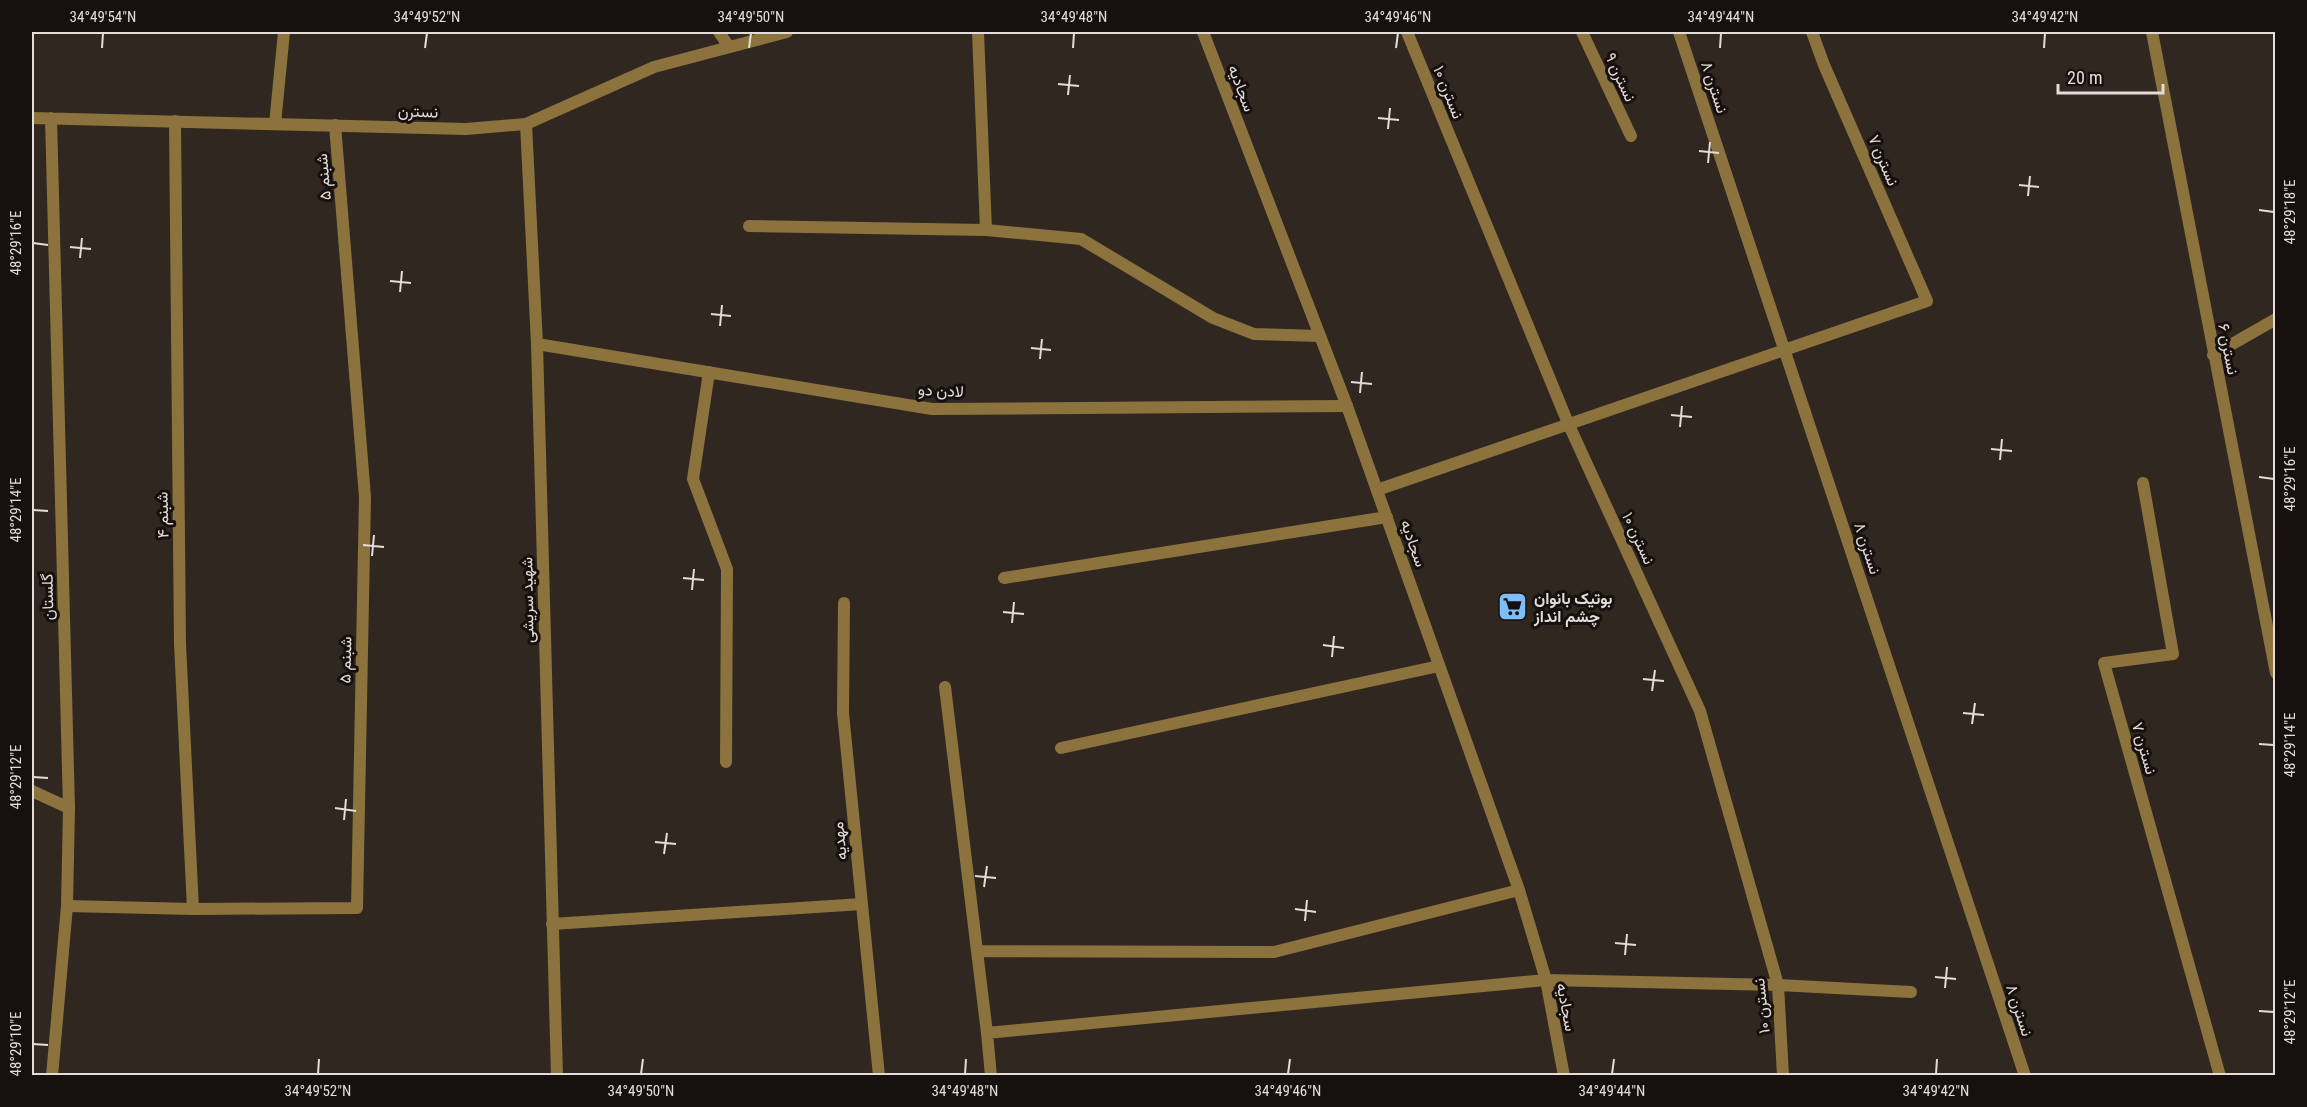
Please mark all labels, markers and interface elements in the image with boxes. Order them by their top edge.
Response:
text: 34°49'54"N [70,8,136,26]
text: 34°49'52"N [394,8,460,26]
text: 34°49'50"N [718,8,784,26]
text: 34°49'48"N [1041,8,1107,26]
text: 34°49'46"N [1365,8,1431,26]
text: 34°49'44"N [1688,8,1754,26]
text: 34°49'42"N [2012,8,2078,26]
street label: نسترن ۹ [1600,50,1640,105]
scale bar [2058,57,2163,95]
street label: نسترن ۸ [1696,59,1732,116]
street label: سجادیه [1224,62,1259,114]
street label: نسترن ۱۰ [1428,63,1468,122]
text: 20 m [2067,67,2102,88]
street label: نسترن [397,101,438,123]
street label: نسترن ۷ [1863,132,1903,189]
street label: شبنم ۵ [312,153,336,201]
text: 48°29'18"E [2281,180,2299,244]
text: 48°29'16"E [7,211,25,275]
street label: نسترن ۶ [2213,322,2243,377]
street label: لادن دو [917,380,964,402]
text: 48°29'16"E [2281,447,2299,511]
text: 48°29'14"E [7,478,25,542]
street label: شبنم ۴ [153,492,173,538]
street label: نسترن ۱۰ [1617,509,1659,568]
street label: سجادیه [1397,517,1430,569]
street label: نسترن ۸ [1849,520,1885,577]
street label: شهید سریشی [517,557,539,643]
street label: گلستان [38,573,57,621]
place label: بوتیک بانوان چشم انداز [1533,589,1613,628]
supermarket icon: بوتیک بانوان چشم انداز [1497,591,1529,623]
street label: شبنم ۵ [336,636,356,684]
text: 48°29'14"E [2281,713,2299,777]
street label: نسترن ۷ [2127,720,2161,777]
text: 48°29'12"E [7,745,25,809]
street label: مهدیه [828,821,852,861]
street label: نسترن ۱۰ [1749,977,1775,1034]
text: 48°29'12"E [2281,980,2299,1044]
street label: سجادیه [1553,981,1580,1033]
street label: نسترن ۸ [2001,982,2037,1039]
text: 48°29'10"E [7,1012,25,1076]
text: 34°49'52"N [285,1082,351,1100]
text: 34°49'50"N [608,1082,674,1100]
text: 34°49'48"N [932,1082,998,1100]
text: 34°49'46"N [1255,1082,1321,1100]
text: 34°49'44"N [1579,1082,1645,1100]
text: 34°49'42"N [1903,1082,1969,1100]

